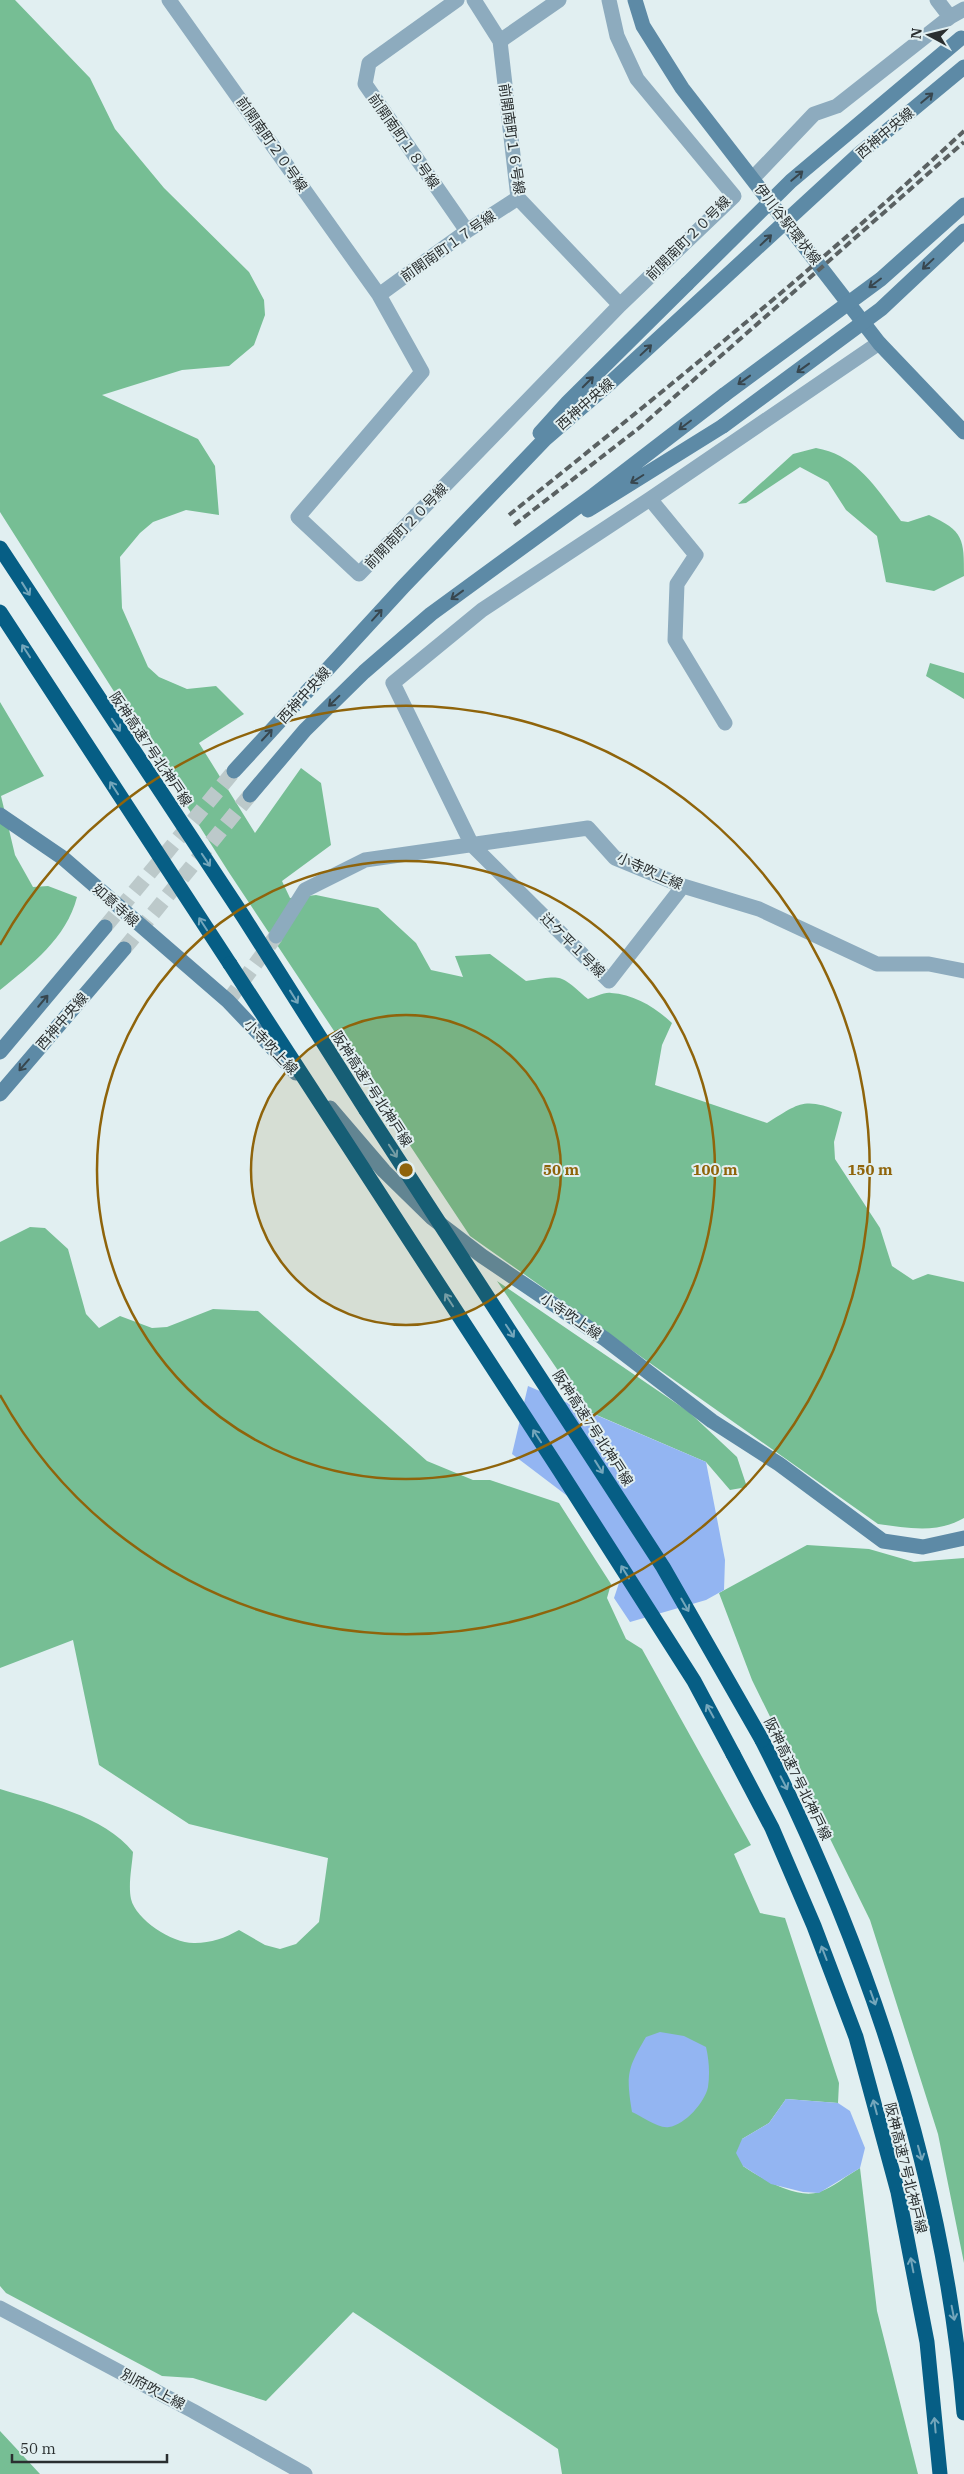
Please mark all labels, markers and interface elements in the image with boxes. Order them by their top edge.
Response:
north arrow [904,10,954,60]
text: N [906,27,926,40]
street label: 前開南町１６号線 [495,82,529,196]
street label: 前開南町１８号線 [365,90,443,192]
one-way arrow [920,92,933,103]
street label: 前開南町２０号線 [233,93,311,195]
street label: 西神中央線 [852,104,918,162]
one-way arrow [790,171,803,182]
street label: 伊川谷駅環状線 [751,180,825,268]
street label: 前開南町２０号線 [642,192,734,284]
street label: 前開南町１７号線 [397,207,499,285]
one-way arrow [759,234,772,246]
one-way arrow [922,258,935,270]
one-way arrow [869,278,882,289]
one-way arrow [640,344,653,356]
one-way arrow [796,363,810,373]
street label: 西神中央線 [553,374,617,434]
one-way arrow [737,375,751,385]
one-way arrow [582,376,594,388]
one-way arrow [679,419,692,430]
one-way arrow [630,475,644,485]
street label: 前開南町２０号線 [361,479,451,573]
one-way arrow [21,582,31,596]
one-way arrow [451,589,464,600]
one-way arrow [371,609,383,622]
one-way arrow [20,645,30,659]
street label: 西神中央線 [274,663,334,727]
street label: 阪神高速7号北神戸線 [106,688,196,810]
one-way arrow [328,695,340,707]
one-way arrow [111,718,121,732]
one-way arrow [261,729,273,742]
one-way arrow [109,781,119,795]
street label: 小寺吹上線 [614,849,686,893]
one-way arrow [201,853,211,867]
street label: 如意寺線 [89,880,143,930]
street label: 辻ケ平１号線 [537,909,609,981]
one-way arrow [198,917,208,931]
street label: 西神中央線 [32,989,92,1053]
one-way arrow [289,989,299,1003]
one-way arrow [37,995,48,1008]
street label: 小寺吹上線 [240,1016,302,1078]
street label: 阪神高速7号北神戸線 [328,1028,416,1150]
one-way arrow [19,1059,30,1072]
one-way arrow [387,1144,398,1158]
text: 50 m [543,1160,579,1179]
text: 100 m [692,1160,738,1179]
text: 150 m [847,1160,893,1179]
centre of rings [397,1161,415,1179]
street label: 小寺吹上線 [537,1289,605,1343]
one-way arrow [443,1293,453,1307]
one-way arrow [505,1324,516,1338]
street label: 阪神高速7号北神戸線 [549,1367,637,1489]
one-way arrow [532,1429,542,1443]
one-way arrow [595,1459,605,1473]
one-way arrow [620,1566,630,1580]
one-way arrow [681,1597,691,1611]
one-way arrow [705,1703,715,1718]
street label: 阪神高速7号北神戸線 [760,1715,836,1843]
one-way arrow [779,1776,789,1791]
one-way arrow [819,1945,828,1961]
one-way arrow [869,1990,878,2005]
one-way arrow [870,2099,879,2115]
street label: 阪神高速7号北神戸線 [881,2101,931,2235]
one-way arrow [916,2145,926,2161]
one-way arrow [907,2257,916,2273]
one-way arrow [948,2304,958,2320]
street label: 別府吹上線 [118,2365,188,2413]
one-way arrow [930,2418,940,2434]
scale bar [12,2432,168,2464]
text: 50 m [20,2439,56,2458]

